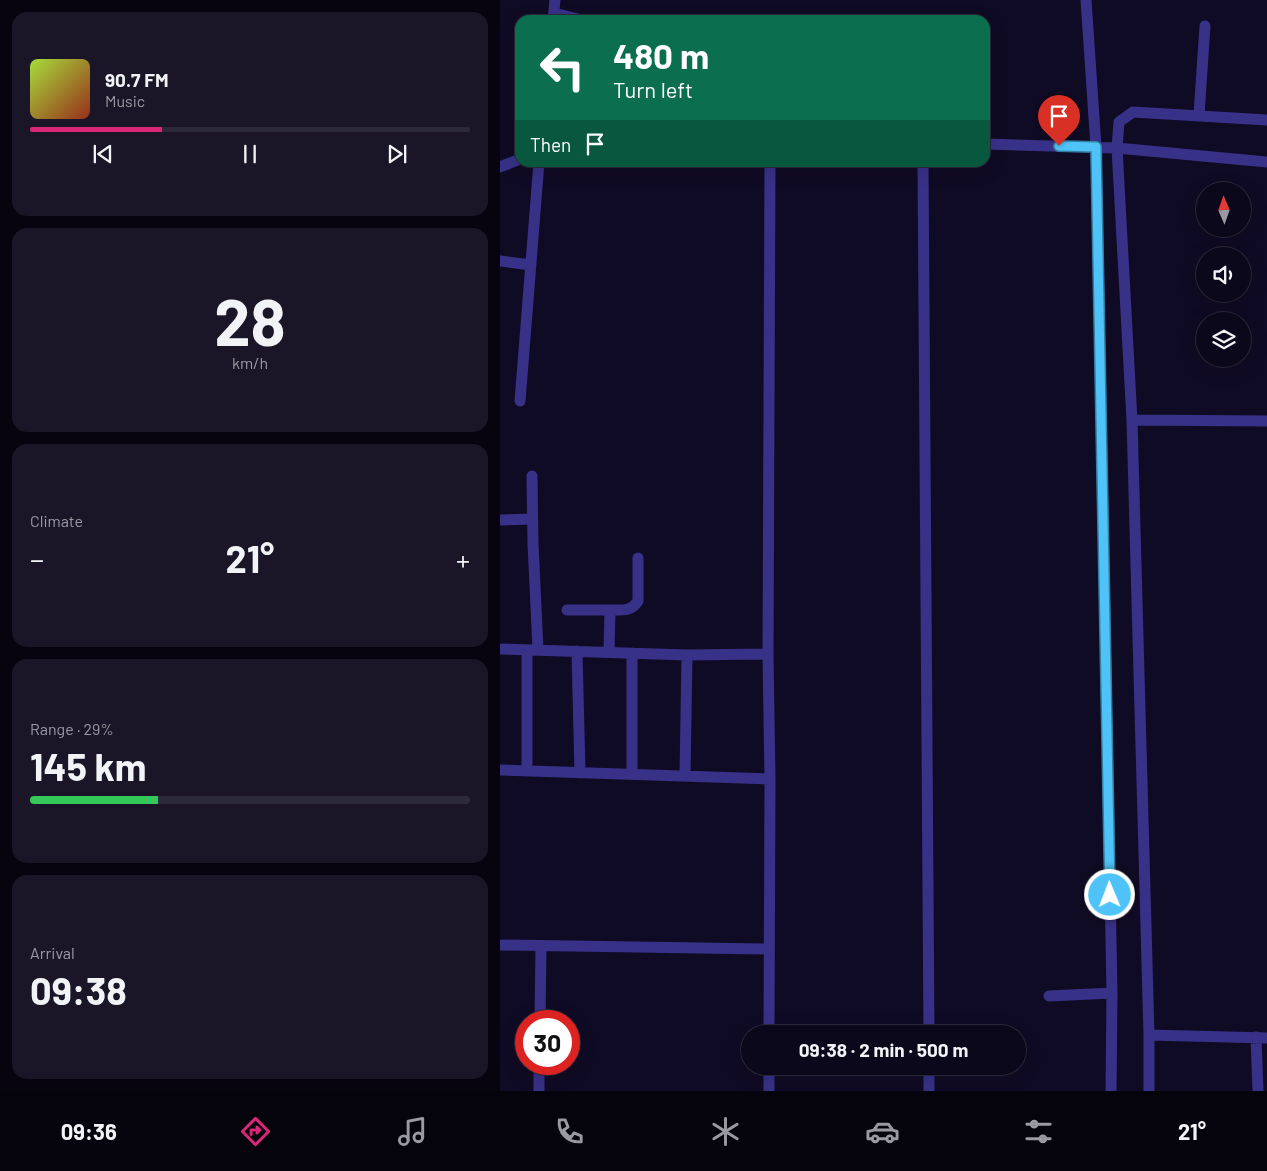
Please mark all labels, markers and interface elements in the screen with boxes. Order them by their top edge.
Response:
text: 480 m [613,34,709,76]
icon: left [530,35,595,100]
text: 90.7 FM [105,68,169,91]
text: Turn left [613,76,693,102]
text: Music [105,91,145,110]
pin [1038,95,1080,146]
icon: arrive [1045,102,1073,130]
icon: arrive [581,130,609,158]
text: Then [530,133,571,156]
icon: previous [89,140,117,168]
icon: pause [236,140,264,168]
icon: next [383,140,411,168]
north arrow [1196,182,1251,238]
map controls [1196,182,1251,367]
button: sound [1196,247,1251,302]
text: 28 [214,281,286,359]
button: layers [1196,312,1251,367]
text: km/h [232,353,268,372]
text: Climate [30,511,83,530]
text: 21° [226,535,274,581]
text: − [30,542,44,576]
text: + [456,542,470,576]
text: Range · 29% [30,719,114,738]
text: 145 km [30,743,147,789]
position arrow [1083,868,1135,920]
text: Arrival [30,943,75,962]
text: 09:38 [30,967,127,1013]
speed limit sign: 30 [515,1010,580,1075]
text: 09:38 · 2 min · 500 m [799,1038,968,1061]
icon: directions [238,1114,273,1149]
icon: music [395,1114,430,1149]
icon: phone [552,1114,587,1149]
icon: climate [708,1114,743,1149]
icon: car [865,1114,900,1149]
icon: filters [1021,1114,1056,1149]
text: 09:36 [61,1118,117,1144]
text: 21° [1178,1118,1206,1144]

